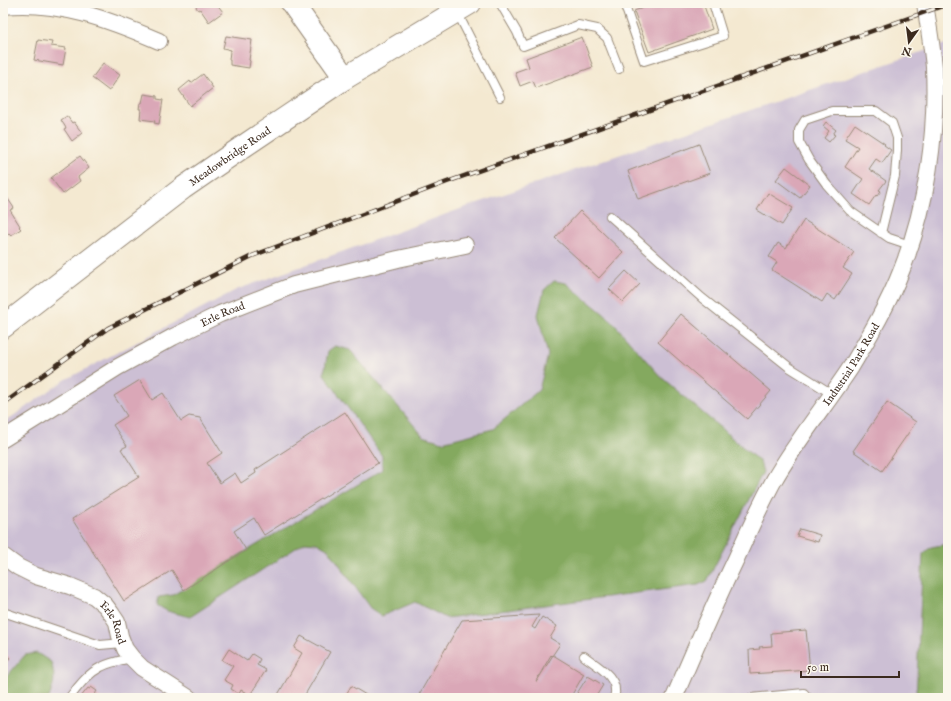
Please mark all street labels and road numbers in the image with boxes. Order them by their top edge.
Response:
street label: Meadowbridge Road [187,124,274,190]
street label: Erle Road [198,299,247,330]
street label: Industrial Park Road [820,321,883,409]
street label: Erle Road [97,598,129,646]

